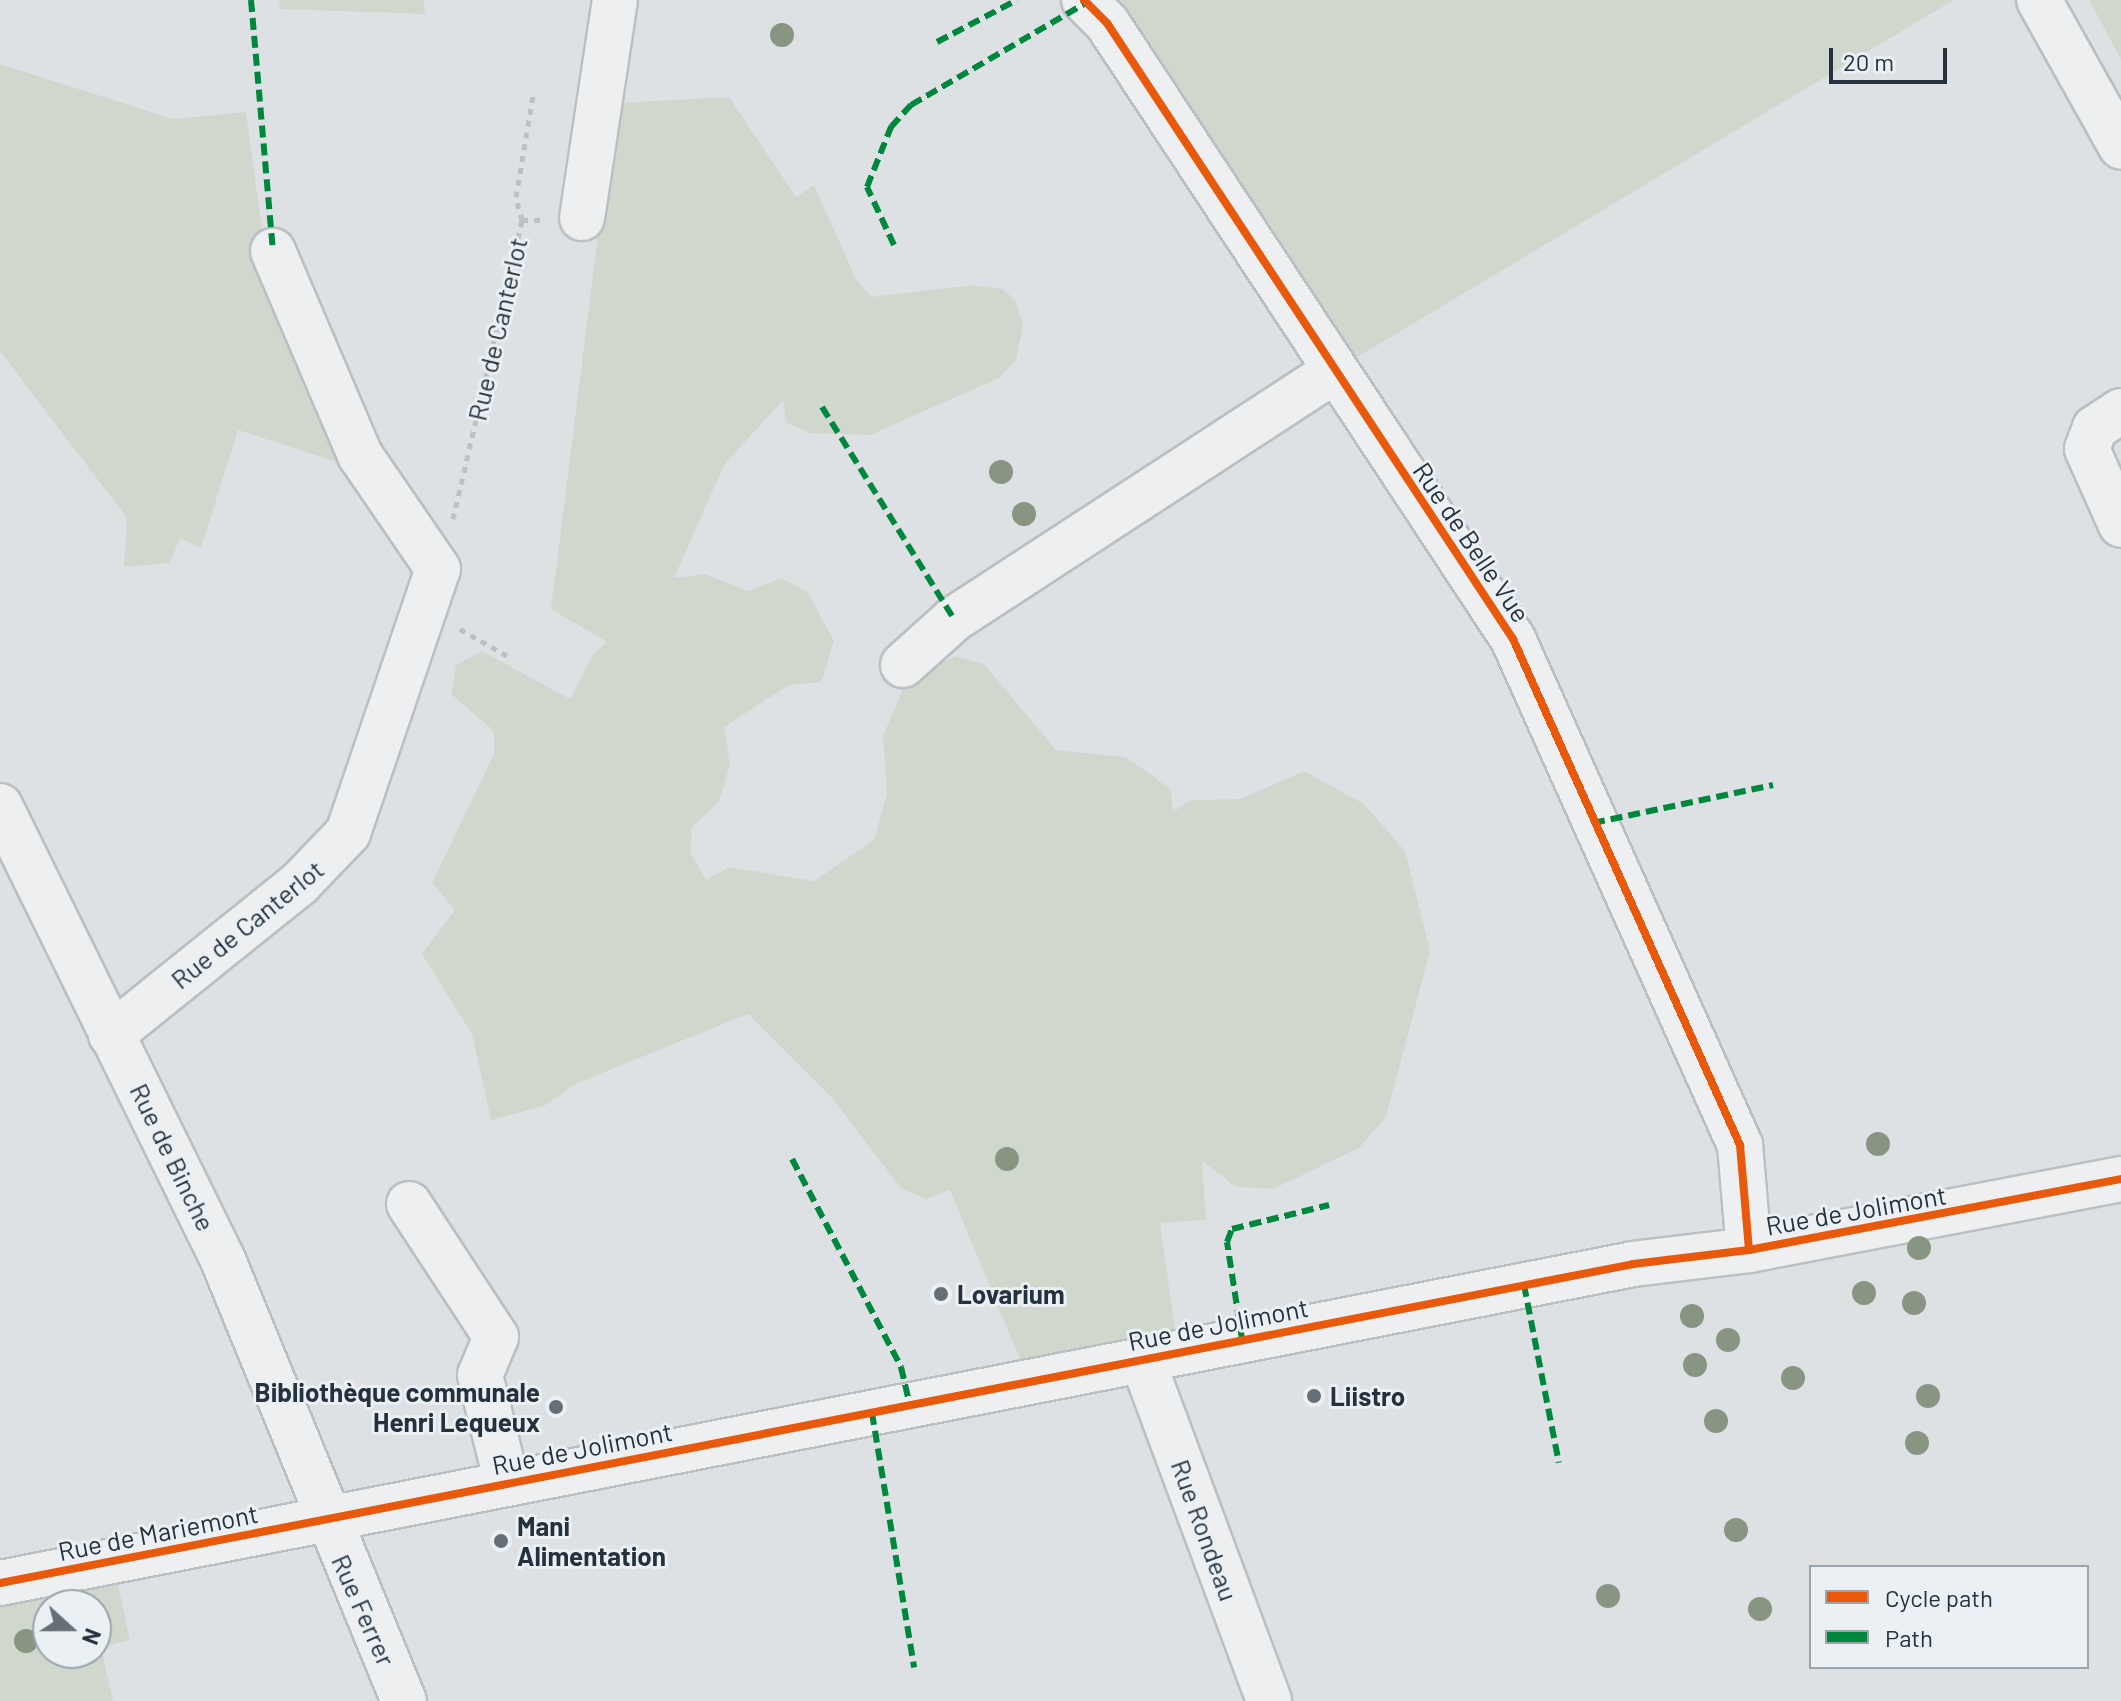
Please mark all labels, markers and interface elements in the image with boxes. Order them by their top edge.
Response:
scale bar [1833,32,1951,82]
text: 20 m [1843,47,1894,76]
street label: Rue de Canterlot [461,234,533,424]
street label: Rue de Belle Vue [1407,456,1537,628]
street label: Rue de Canterlot [165,853,329,995]
street label: Rue de Binche [124,1078,222,1236]
street label: Rue de Jolimont [1763,1179,1949,1241]
place label: Lovarium [957,1278,1065,1310]
marker: Lovarium [932,1285,950,1303]
street label: Rue de Jolimont [1125,1291,1311,1357]
place label: Bibliothèque communale Henri Lequeux [255,1376,540,1438]
place label: Liistro [1330,1380,1405,1412]
marker: Liistro [1305,1387,1323,1405]
marker: Bibliothèque communale Henri Lequeux [547,1398,565,1416]
street label: Rue de Jolimont [489,1415,675,1481]
street label: Rue Rondeau [1165,1455,1245,1605]
street label: Rue de Mariemont [55,1497,261,1567]
place label: Mani Alimentation [517,1510,666,1572]
marker: Mani Alimentation [492,1532,510,1550]
street label: Rue Ferrer [326,1549,402,1671]
legend [1809,1565,2089,1669]
text: Cycle path [1885,1583,1993,1612]
north arrow [32,1589,112,1669]
text: Path [1885,1623,1933,1652]
text: N [78,1625,107,1648]

